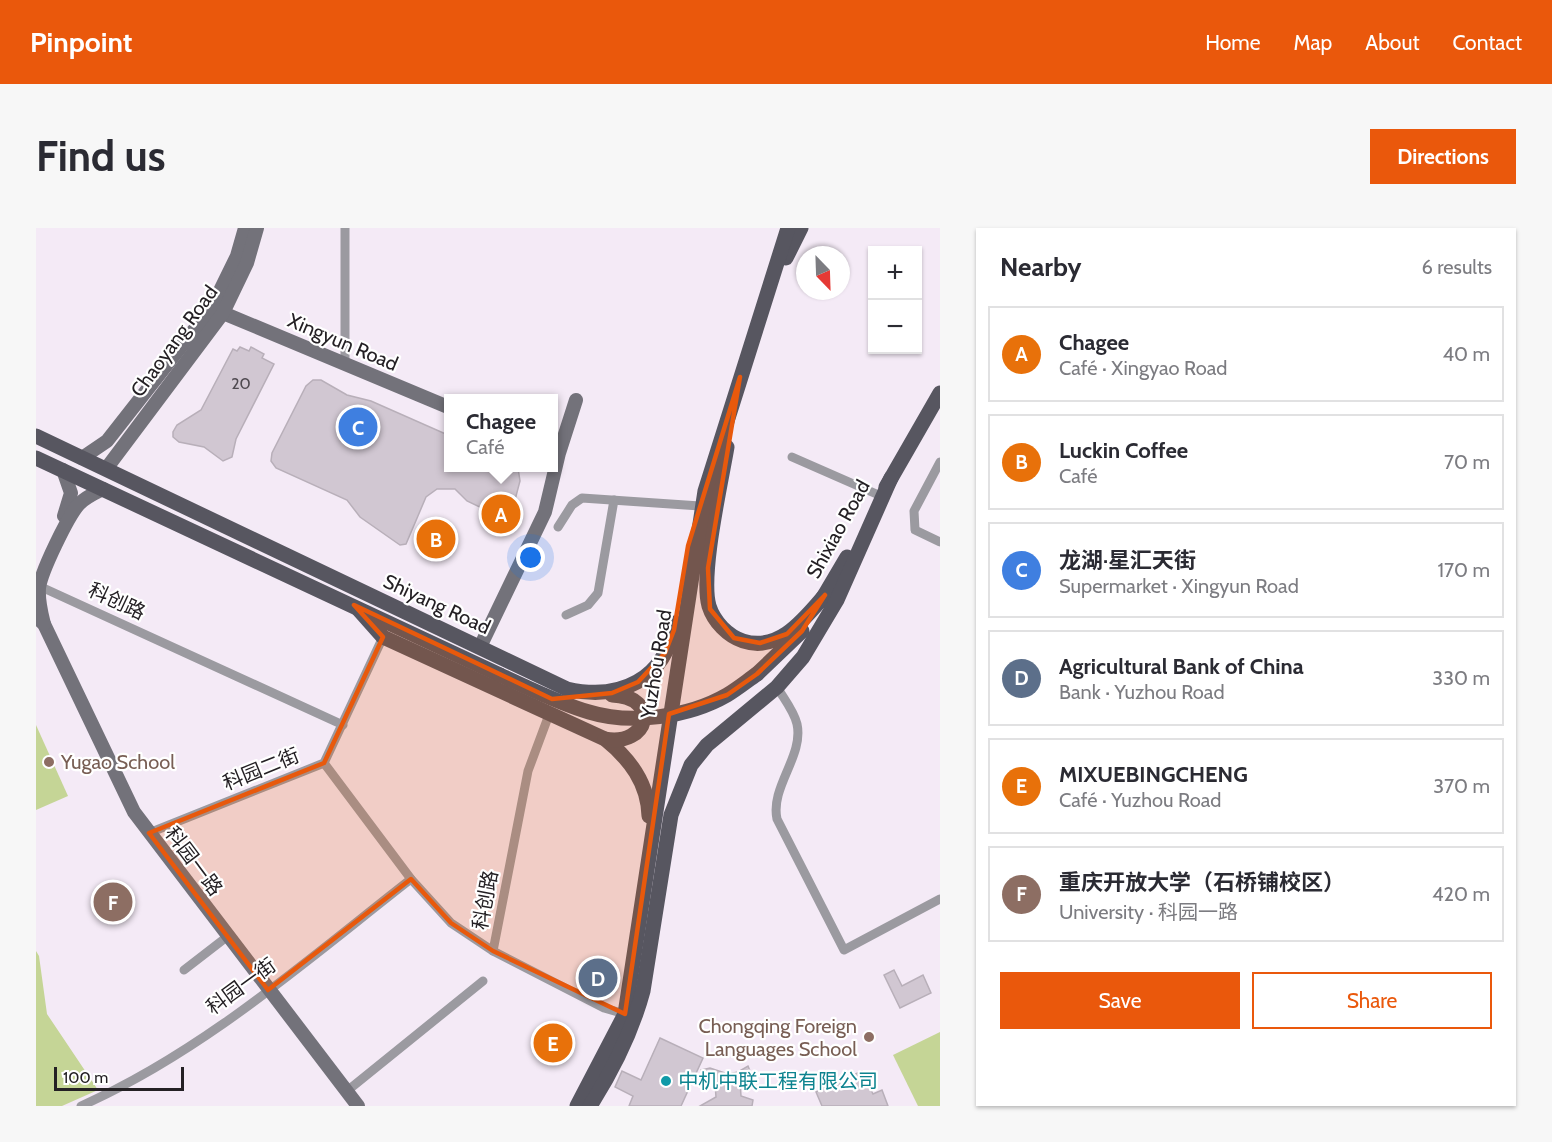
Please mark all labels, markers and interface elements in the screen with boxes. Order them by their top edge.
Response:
text: Pinpoint [30,25,132,59]
text: Home [1205,30,1261,55]
text: Map [1294,30,1332,55]
text: About [1365,30,1419,55]
text: Contact [1452,30,1522,55]
button: Directions [1370,129,1516,184]
text: Find us [36,130,165,182]
north arrow [796,246,850,300]
map controls [868,246,922,354]
button: + [868,246,922,300]
text: Nearby [1000,251,1081,283]
text: 6 results [1421,255,1492,279]
street label: Chaoyang Road [125,280,223,402]
button: − [868,300,922,354]
street label: Xingyun Road [284,308,402,376]
text: Chagee [1059,329,1129,356]
text: A [1015,342,1028,366]
text: 40 m [1442,342,1490,366]
text: Café · Xingyao Road [1059,356,1227,380]
house number: 20 [231,374,251,393]
popup [444,394,558,472]
pin: C [338,404,378,450]
text: Chagee [466,408,536,435]
text: Café [466,435,504,459]
text: Luckin Coffee [1059,437,1188,464]
text: B [1015,450,1028,474]
text: 70 m [1444,450,1490,474]
text: Café [1059,464,1097,488]
street label: Shixiao Road [801,476,875,582]
pin: A [482,492,520,536]
pin: B [416,516,456,562]
your location [516,543,545,572]
text: 龙湖·星汇天街 [1059,547,1196,574]
text: C [1015,558,1028,582]
text: 170 m [1438,558,1490,582]
street label: Shiyang Road [380,569,494,639]
text: Supermarket · Xingyun Road [1059,574,1299,598]
street label: 科创路 [85,577,149,625]
street label: Yuzhou Road [635,608,676,721]
text: Agricultural Bank of China [1059,653,1304,680]
text: D [1014,666,1029,690]
text: 330 m [1432,666,1490,690]
text: Bank · Yuzhou Road [1059,680,1225,704]
street label: 科园二街 [219,743,303,795]
place label: Yugao School [60,750,175,774]
marker: Yugao School [42,755,56,769]
text: MIXUEBINGCHENG [1059,761,1248,788]
text: E [1016,774,1027,798]
text: 370 m [1433,774,1490,798]
text: Café · Yuzhou Road [1059,788,1221,812]
street label: 科园一路 [160,822,228,900]
street label: 科创路 [467,868,503,932]
text: 重庆开放大学（石桥铺校区） [1059,869,1345,896]
pin: F [94,880,133,924]
text: F [1016,882,1027,906]
text: 420 m [1432,882,1490,906]
text: University · 科园一路 [1059,900,1238,924]
street label: 科园一街 [202,953,280,1019]
pin: D [578,956,618,1000]
button: Save [1000,972,1240,1029]
button: Share [1252,972,1492,1029]
place label: Chongqing Foreign Languages School [698,1014,857,1061]
pin: E [534,1020,572,1066]
marker: Chongqing Foreign Languages School [862,1030,876,1044]
scale bar [54,1064,184,1092]
text: 100 m [63,1068,108,1087]
place label: 中机中联工程有限公司 [678,1069,878,1093]
marker: 中机中联工程有限公司 [659,1074,673,1088]

